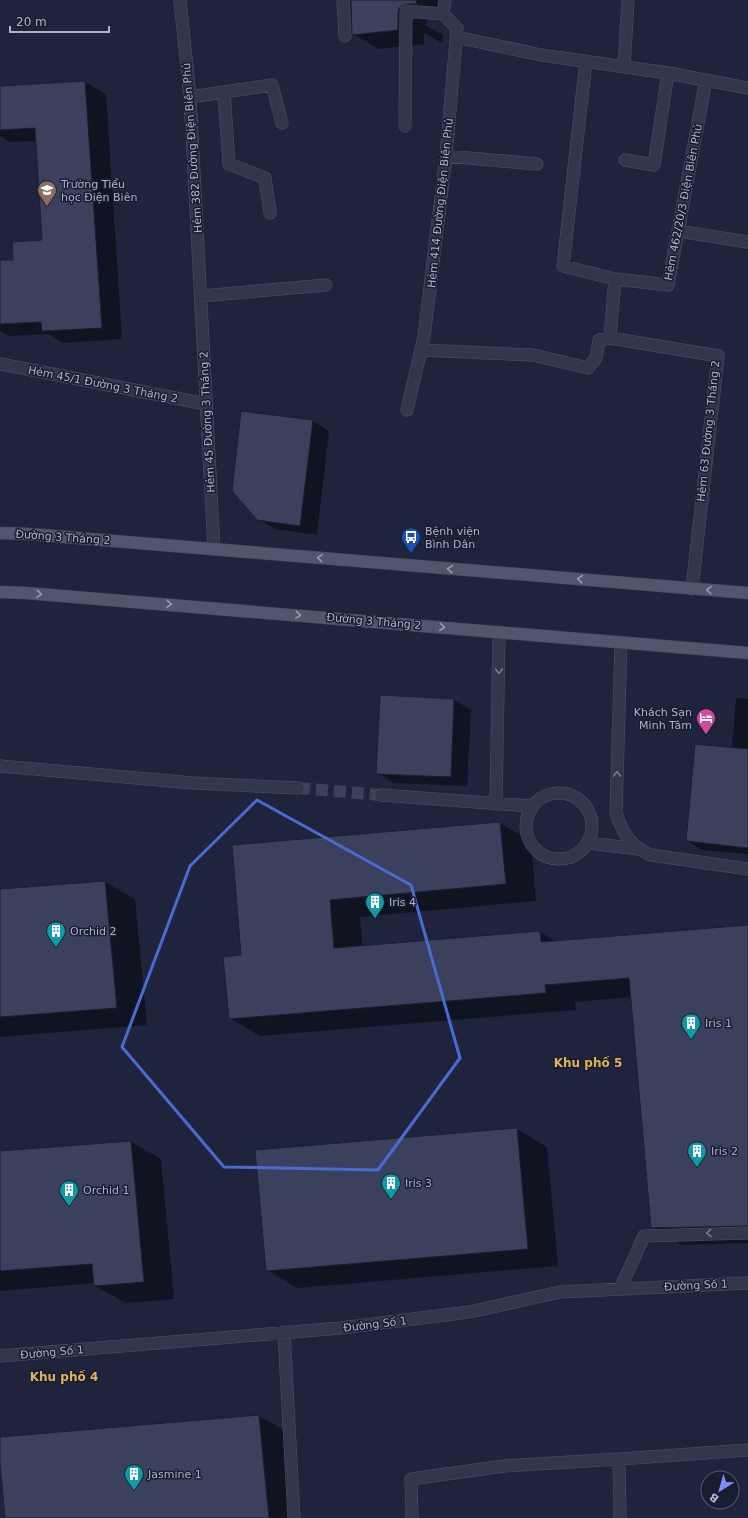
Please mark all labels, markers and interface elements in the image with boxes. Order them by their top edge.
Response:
scale bar [10,8,109,34]
text: 20 m [16,15,47,29]
street label: Hẻm 382 Đường Điện Biên Phủ [180,62,205,234]
street label: Hẻm 414 Đường Điện Biên Phủ [425,118,456,289]
street label: Hẻm 462/20/3 Điện Biên Phủ [662,123,705,282]
place label: Trường Tiểu học Điện Biên [60,178,137,204]
school or university icon: Trường Tiểu học Điện Biên [36,179,58,207]
street label: Hẻm 45 Đường 3 Tháng 2 [197,351,218,493]
street label: Hẻm 63 Đường 3 Tháng 2 [695,360,722,502]
street label: Hẻm 45/1 Đường 3 Tháng 2 [27,364,179,405]
place label: Bệnh viện Bình Dân [425,525,480,551]
bus stop icon: Bệnh viện Bình Dân [400,526,422,554]
street label: Đường 3 Tháng 2 [15,528,111,547]
one-way arrow [317,553,323,562]
one-way arrow [447,564,453,573]
one-way arrow [577,575,583,584]
one-way arrow [706,586,712,595]
one-way arrow [36,589,42,598]
one-way arrow [165,600,172,609]
one-way arrow [295,610,301,619]
street label: Đường 3 Tháng 2 [326,611,422,632]
one-way arrow [439,622,445,631]
one-way arrow [494,668,503,674]
place label: Khách Sạn Minh Tâm [634,706,692,732]
hotel icon: Khách Sạn Minh Tâm [695,707,717,735]
one-way arrow [613,771,622,777]
building icon: Iris 4 [364,891,386,919]
place label: Iris 4 [389,896,416,909]
building icon: Orchid 2 [45,920,67,948]
place label: Orchid 2 [70,925,117,938]
building icon: Iris 1 [680,1012,702,1040]
place label: Iris 1 [705,1017,732,1030]
district label: Khu phố 5 [554,1056,622,1070]
building icon: Iris 2 [686,1140,708,1168]
place label: Iris 2 [711,1145,738,1158]
building icon: Iris 3 [380,1172,402,1200]
place label: Iris 3 [405,1177,432,1190]
building icon: Orchid 1 [58,1179,80,1207]
place label: Orchid 1 [83,1184,130,1197]
one-way arrow [706,1229,713,1238]
street label: Đường Số 1 [664,1277,728,1294]
street label: Đường Số 1 [343,1314,408,1335]
street label: Đường Số 1 [20,1343,84,1362]
district label: Khu phố 4 [30,1370,98,1384]
building icon: Jasmine 1 [123,1463,145,1491]
place label: Jasmine 1 [147,1468,202,1481]
north arrow [700,1470,740,1510]
text: B [707,1490,722,1505]

